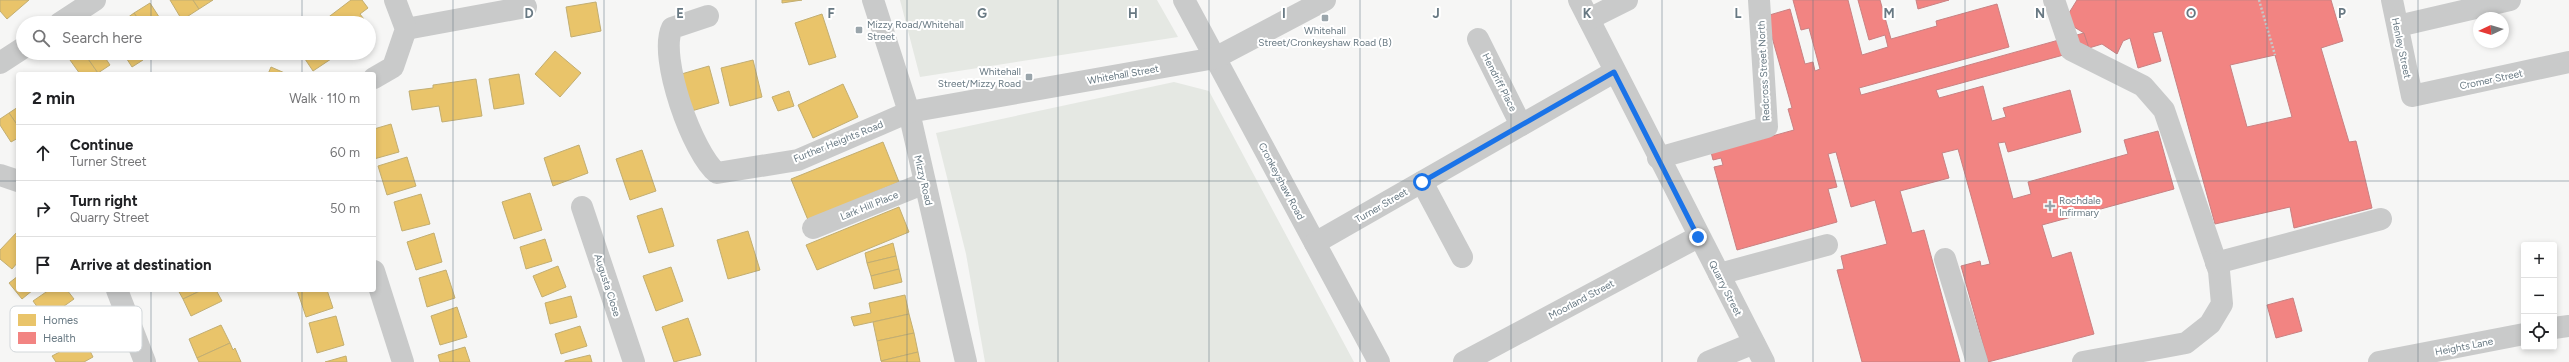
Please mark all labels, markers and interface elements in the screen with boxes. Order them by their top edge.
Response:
text: D [524,6,534,21]
text: E [676,6,684,21]
text: F [827,6,835,21]
text: G [977,6,987,21]
text: H [1128,6,1138,21]
text: I [1282,6,1286,21]
text: J [1432,6,1440,21]
text: K [1583,6,1592,21]
text: L [1735,6,1742,21]
text: M [1883,6,1895,21]
text: N [2035,6,2045,21]
text: O [2186,6,2196,21]
text: P [2338,6,2346,21]
north arrow [2473,12,2509,48]
marker: Whitehall Street/Cronkeyshaw Road (B) [1320,13,1330,23]
search box [16,16,376,60]
street label: Henley Street [2389,17,2414,80]
place label: Mizzy Road/Whitehall Street [867,18,964,43]
street label: Redcross Street North [1754,20,1773,122]
place label: Whitehall Street/Cronkeyshaw Road (B) [1258,24,1392,49]
marker: Mizzy Road/Whitehall Street [854,25,864,35]
icon: search [30,27,52,49]
text: Search here [62,29,142,47]
street label: Hendriff Place [1479,51,1520,114]
street label: Whitehall Street [1086,62,1160,87]
place label: Whitehall Street/Mizzy Road [938,65,1021,90]
street label: Cromer Street [2458,66,2524,93]
marker: Whitehall Street/Mizzy Road [1024,72,1034,82]
text: 2 min [32,88,75,108]
text: Walk · 110 m [289,91,360,106]
street label: Further Heights Road [791,117,885,165]
text: Continue [70,136,133,154]
street label: Cronkeyshaw Road [1256,140,1308,222]
icon: ahead [32,142,54,164]
text: 60 m [330,145,360,160]
text: Turner Street [70,154,147,169]
street label: Mizzy Road [911,154,936,207]
route start [1413,173,1431,191]
street label: Turner Street [1352,185,1410,226]
street label: Lark Hill Place [838,188,901,223]
text: Turn right [70,192,138,210]
place label: Rochdale Infirmary [2059,194,2101,219]
icon: right [32,198,54,220]
marker: Rochdale Infirmary [2044,200,2056,212]
text: 50 m [330,201,360,216]
text: Quarry Street [70,210,149,225]
route end [1689,228,1707,246]
map controls [2521,242,2557,350]
button: + [2521,242,2557,278]
street label: Augusta Close [591,252,624,319]
icon: arrive [32,254,54,276]
text: Arrive at destination [70,256,211,274]
street label: Quarry Street [1706,258,1745,319]
street label: Moorland Street [1546,277,1617,322]
button: − [2521,278,2557,314]
legend [10,306,142,352]
text: Homes [43,314,78,327]
button: locate [2521,314,2557,350]
text: Health [43,332,76,345]
street label: Heights Lane [2434,334,2495,359]

